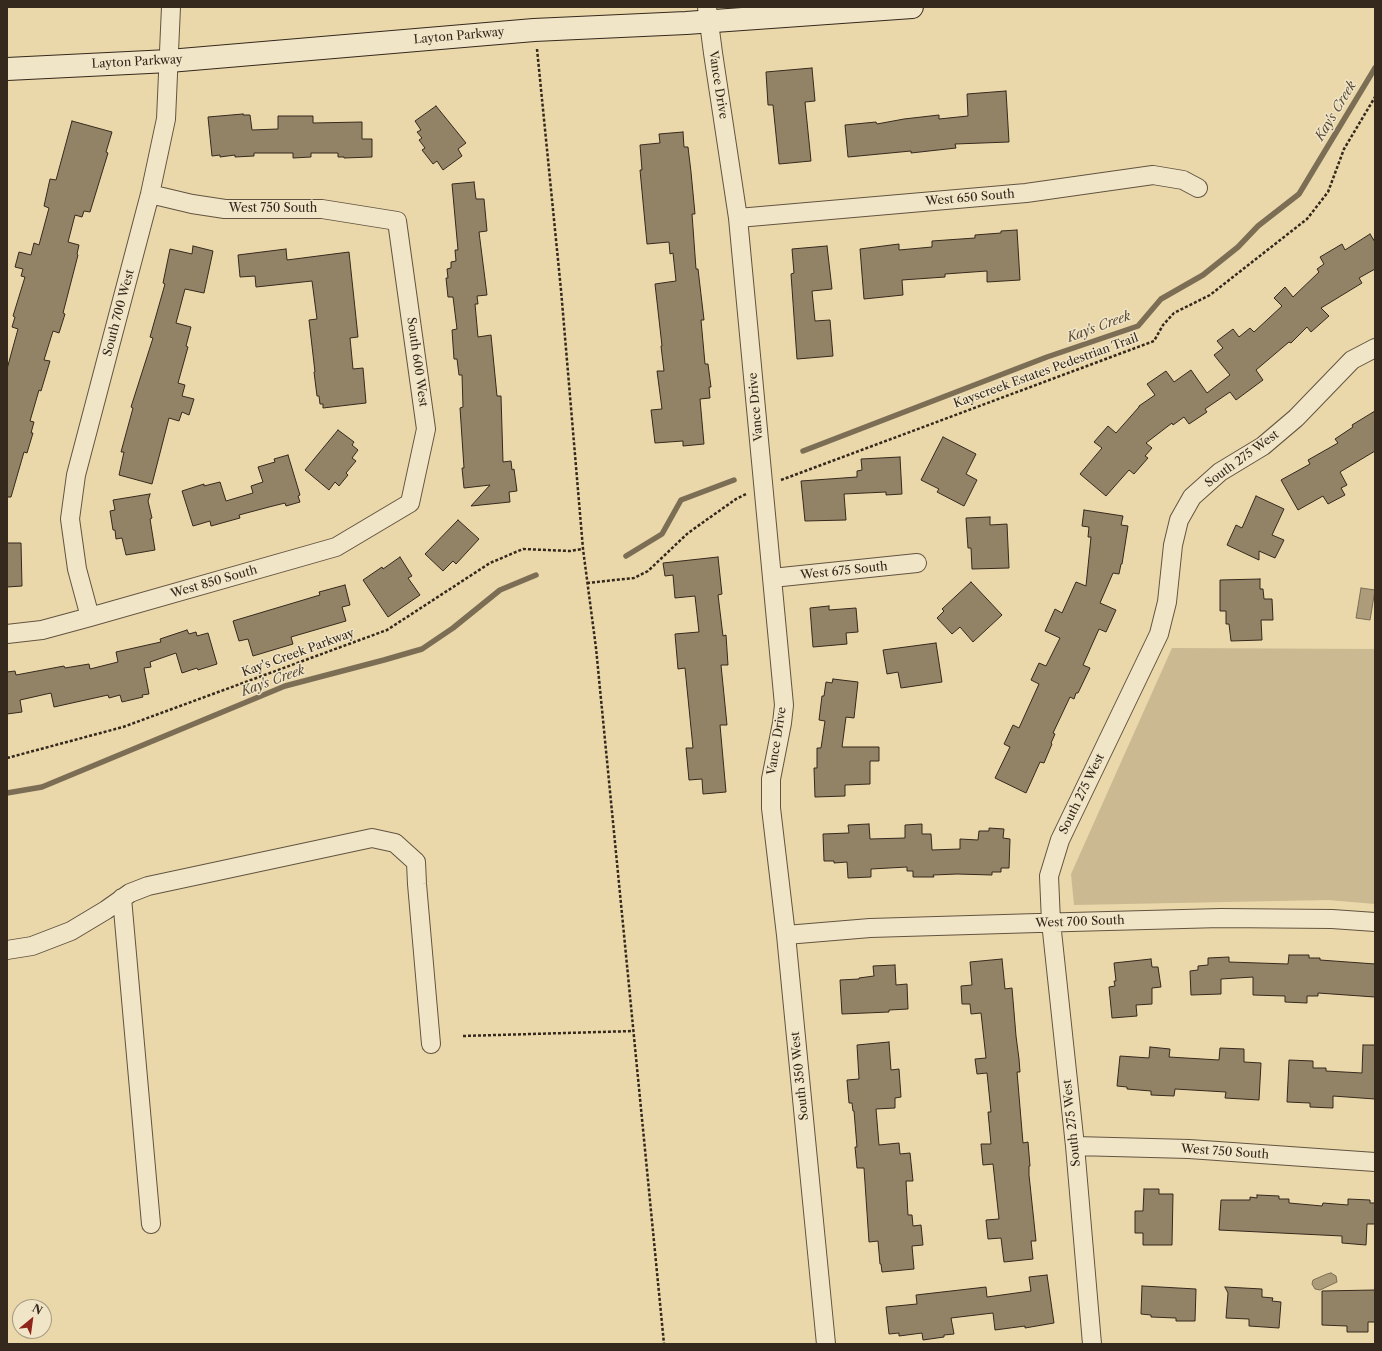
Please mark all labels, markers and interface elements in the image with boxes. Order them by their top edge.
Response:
street label: Layton Parkway [413,25,505,47]
street label: Vance Drive [706,50,730,120]
street label: Layton Parkway [91,52,183,72]
water label: Kay's Creek [1312,78,1360,144]
street label: West 650 South [925,187,1015,209]
street label: West 750 South [229,202,317,216]
street label: South 700 West [100,268,138,358]
water label: Kay's Creek [1065,308,1133,346]
street label: South 600 West [404,316,430,408]
street label: Kayscreek Estates Pedestrian Trail [952,331,1140,411]
street label: Vance Drive [746,372,766,442]
street label: South 275 West [1202,427,1282,491]
street label: West 675 South [800,559,888,583]
street label: West 850 South [169,563,259,601]
street label: Kay's Creek Parkway [240,626,356,680]
water label: Kay's Creek [239,662,307,700]
street label: Vance Drive [765,706,789,776]
street label: South 275 West [1056,751,1108,837]
street label: West 700 South [1035,913,1125,931]
street label: South 350 West [788,1031,812,1121]
street label: South 275 West [1060,1079,1084,1167]
street label: West 750 South [1180,1142,1270,1162]
north arrow [12,1299,52,1339]
text: N [30,1301,45,1318]

